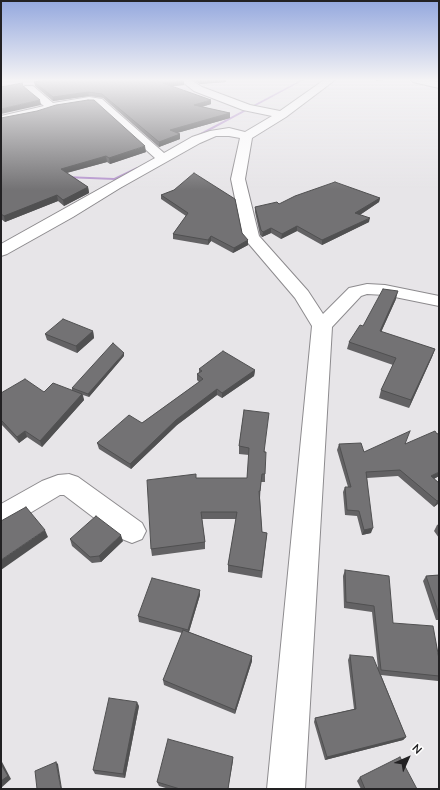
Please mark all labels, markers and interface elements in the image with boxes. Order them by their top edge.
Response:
north arrow [388,738,428,778]
text: N [409,741,425,757]

